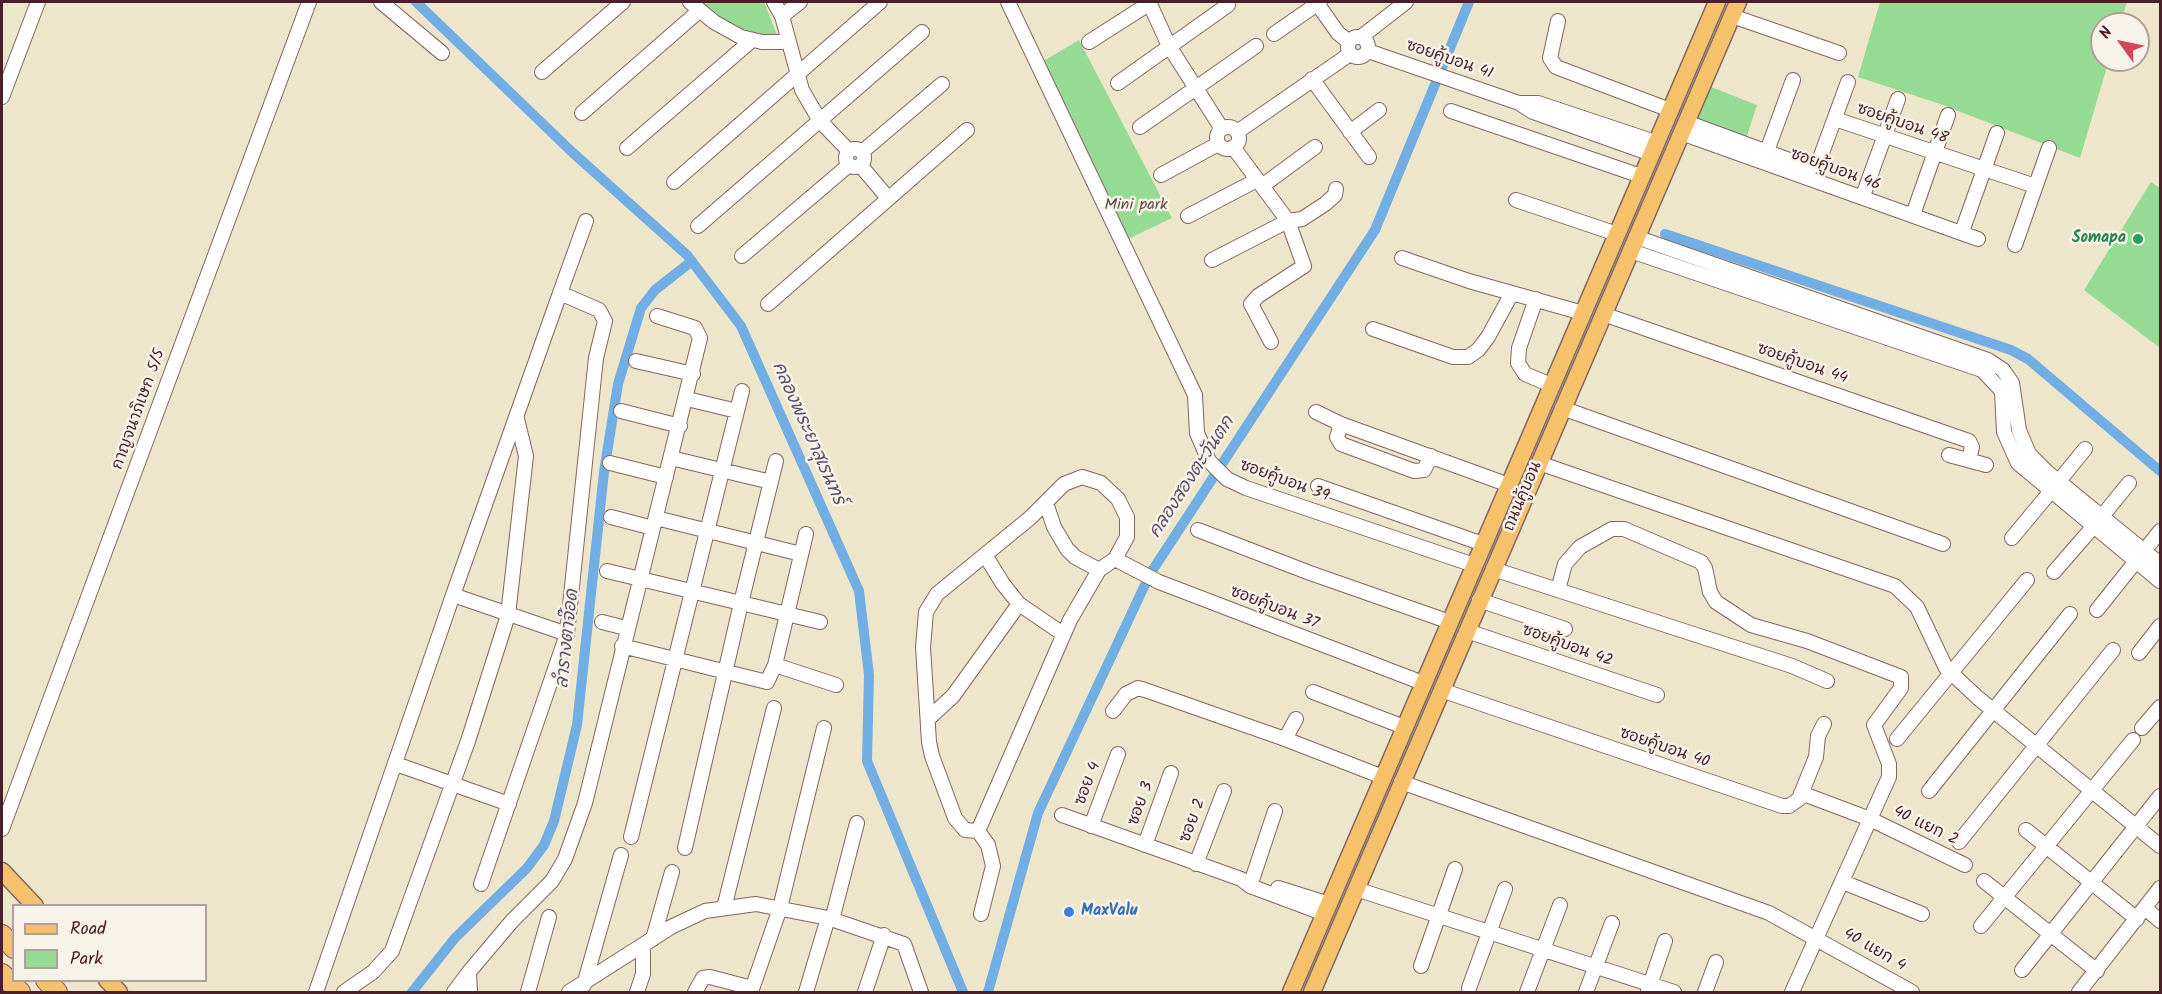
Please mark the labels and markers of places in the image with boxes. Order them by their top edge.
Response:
place label: Somapa [2072,229,2126,249]
marker: Somapa [2131,232,2145,246]
place label: MaxValu [1081,902,1138,922]
marker: MaxValu [1062,905,1076,919]

